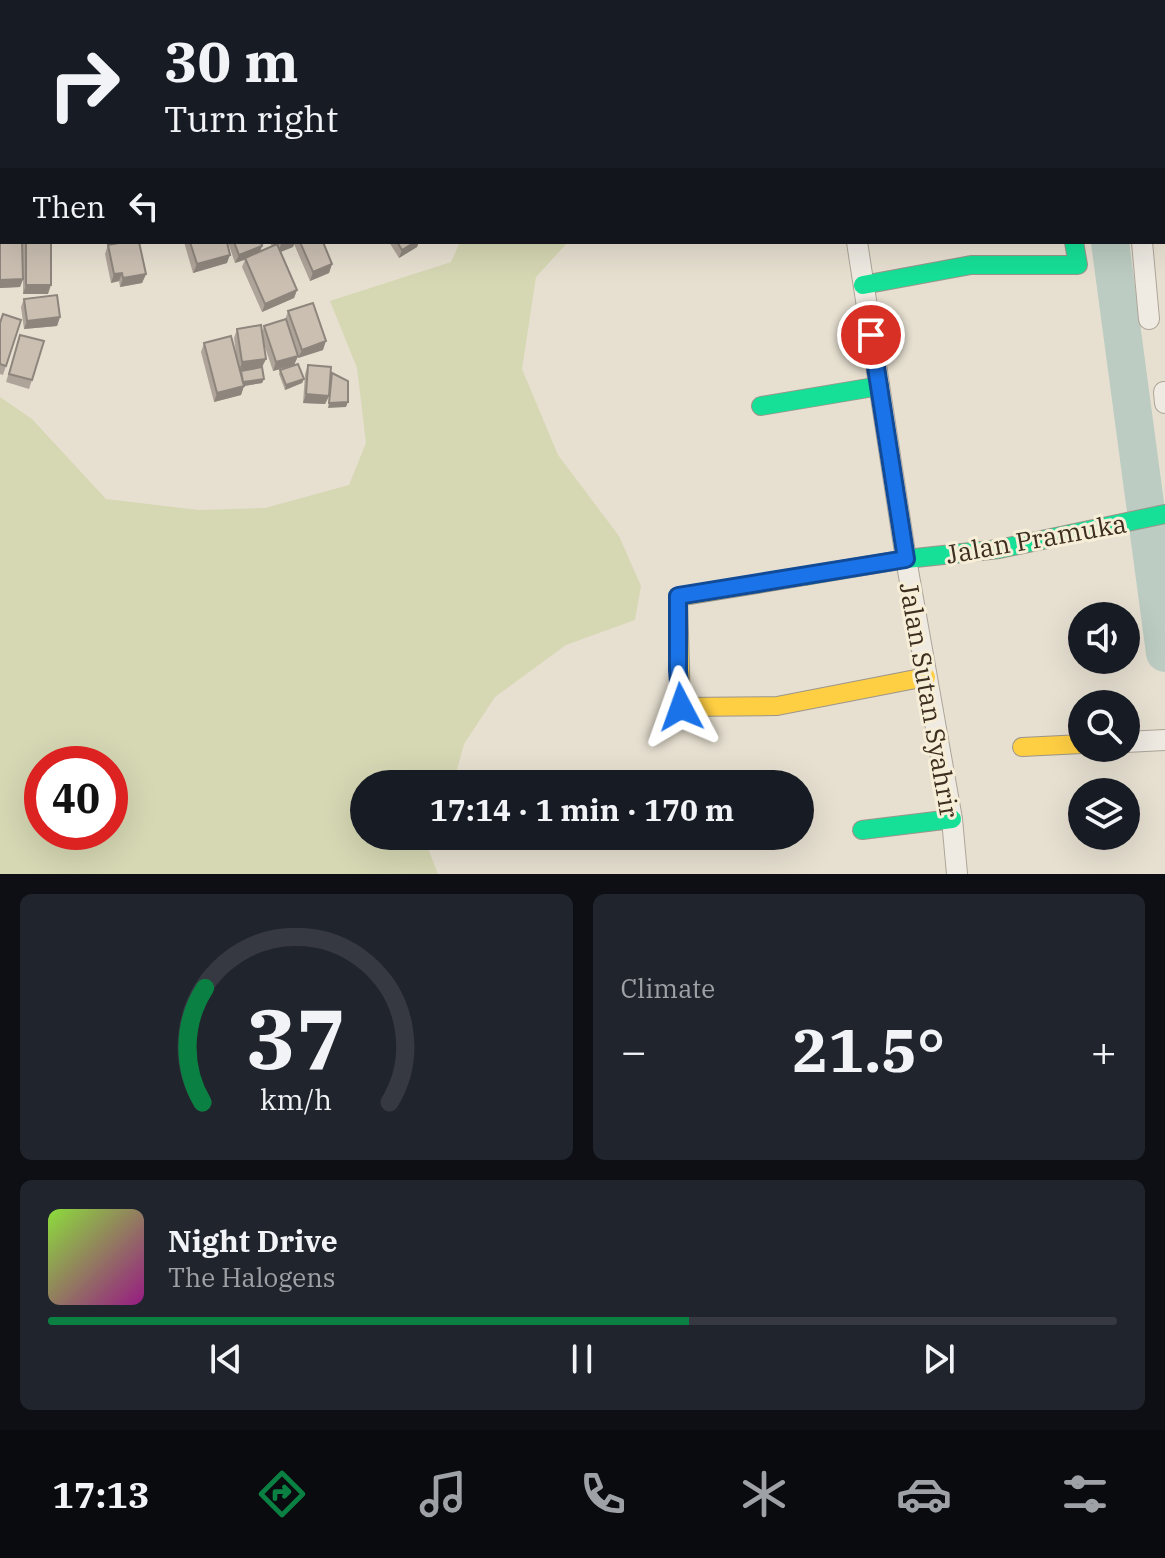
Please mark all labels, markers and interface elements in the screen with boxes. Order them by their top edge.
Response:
text: 30 m [164,25,299,97]
icon: right [32,32,136,136]
text: Turn right [164,95,338,142]
icon: left [122,184,166,228]
text: Then [32,187,106,226]
pin [837,301,905,369]
icon: arrive [849,313,893,357]
street label: Jalan Pramuka [943,505,1129,571]
street label: Jalan Sutan Syahrir [893,580,968,821]
map controls [1068,602,1140,850]
button: sound [1068,602,1140,674]
position arrow [639,665,723,749]
button: search [1068,690,1140,762]
speed limit sign: 40 [24,746,128,850]
button: layers [1068,778,1140,850]
text: 17:14 · 1 min · 170 m [430,790,734,829]
text: Climate [621,971,715,1005]
text: 37 [246,984,346,1092]
text: 21.5° [792,1010,945,1089]
text: − [621,1022,647,1079]
text: + [1091,1022,1117,1079]
text: km/h [260,1081,332,1118]
text: Night Drive [168,1221,338,1260]
text: The Halogens [168,1260,336,1294]
icon: previous [204,1337,248,1381]
icon: pause [560,1337,604,1381]
icon: next [917,1337,961,1381]
icon: directions [254,1466,310,1522]
icon: music [415,1466,471,1522]
icon: phone [575,1466,631,1522]
icon: climate [736,1466,792,1522]
icon: car [896,1466,952,1522]
icon: filters [1057,1466,1113,1522]
text: 17:13 [52,1471,150,1518]

